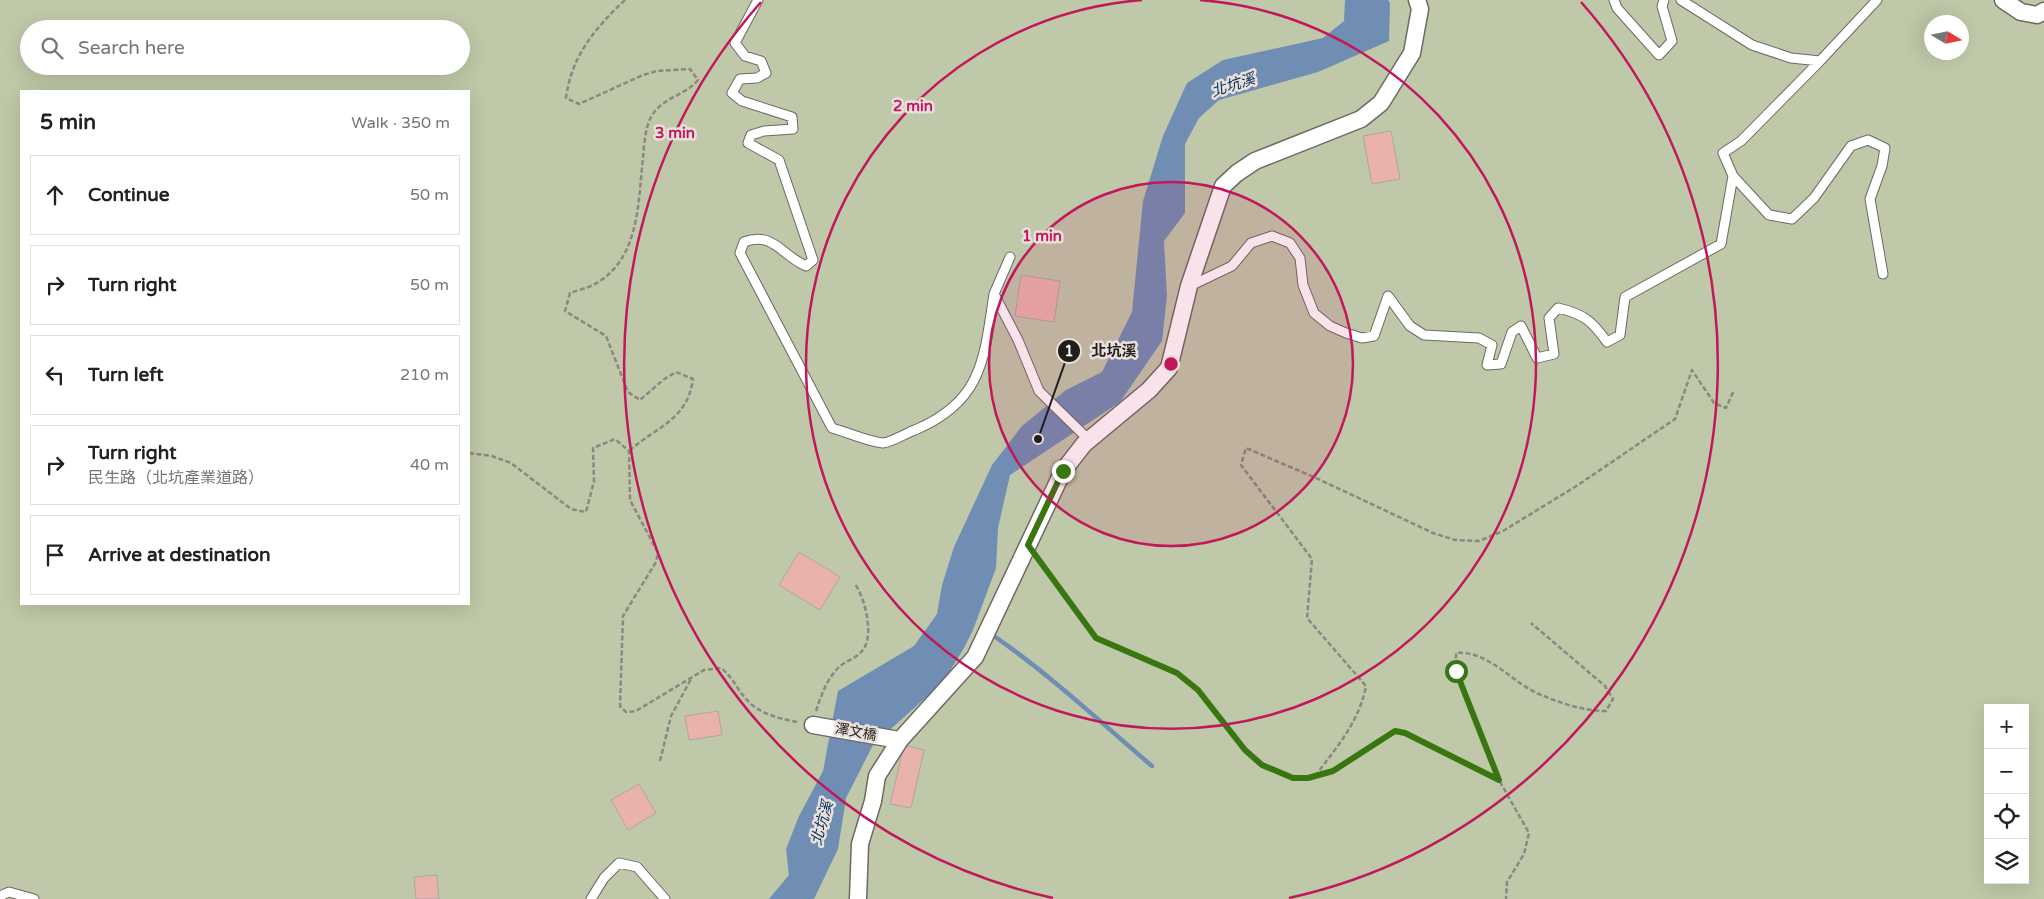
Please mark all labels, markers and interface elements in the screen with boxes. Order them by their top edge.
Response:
north arrow [1924,15,1969,60]
search box [20,20,470,75]
icon: search [38,34,66,62]
text: Search here [78,37,185,59]
water label: 北坑溪 [1209,69,1259,101]
text: 2 min [893,97,933,115]
text: 5 min [40,110,96,135]
text: Walk · 350 m [351,113,450,133]
text: 3 min [655,124,695,142]
icon: ahead [41,181,69,209]
text: Continue [88,184,170,206]
text: 50 m [410,185,449,205]
text: 1 min [1022,227,1062,245]
icon: right [41,271,69,299]
text: Turn right [88,274,176,296]
text: 50 m [410,275,449,295]
callout: 北坑溪 [1056,336,1146,366]
text: 1 [1064,342,1074,360]
text: 北坑溪 [1091,342,1137,360]
centre of rings [1162,355,1180,373]
icon: left [41,361,69,389]
text: Turn left [88,364,164,386]
text: 210 m [400,365,449,385]
text: Turn right [88,442,176,464]
icon: right [41,451,69,479]
text: 40 m [410,455,449,475]
route end [1052,460,1075,483]
text: 民生路（北坑產業道路） [88,468,264,488]
icon: arrive [41,541,69,569]
text: Arrive at destination [88,544,271,566]
route start [1445,660,1468,683]
map controls [1984,704,2029,884]
button: + [1984,704,2029,749]
street label: 澤文橋 [834,720,878,744]
button: − [1984,749,2029,794]
button: locate [1984,794,2029,839]
water label: 北坑溪 [807,797,837,847]
button: layers [1984,839,2029,884]

